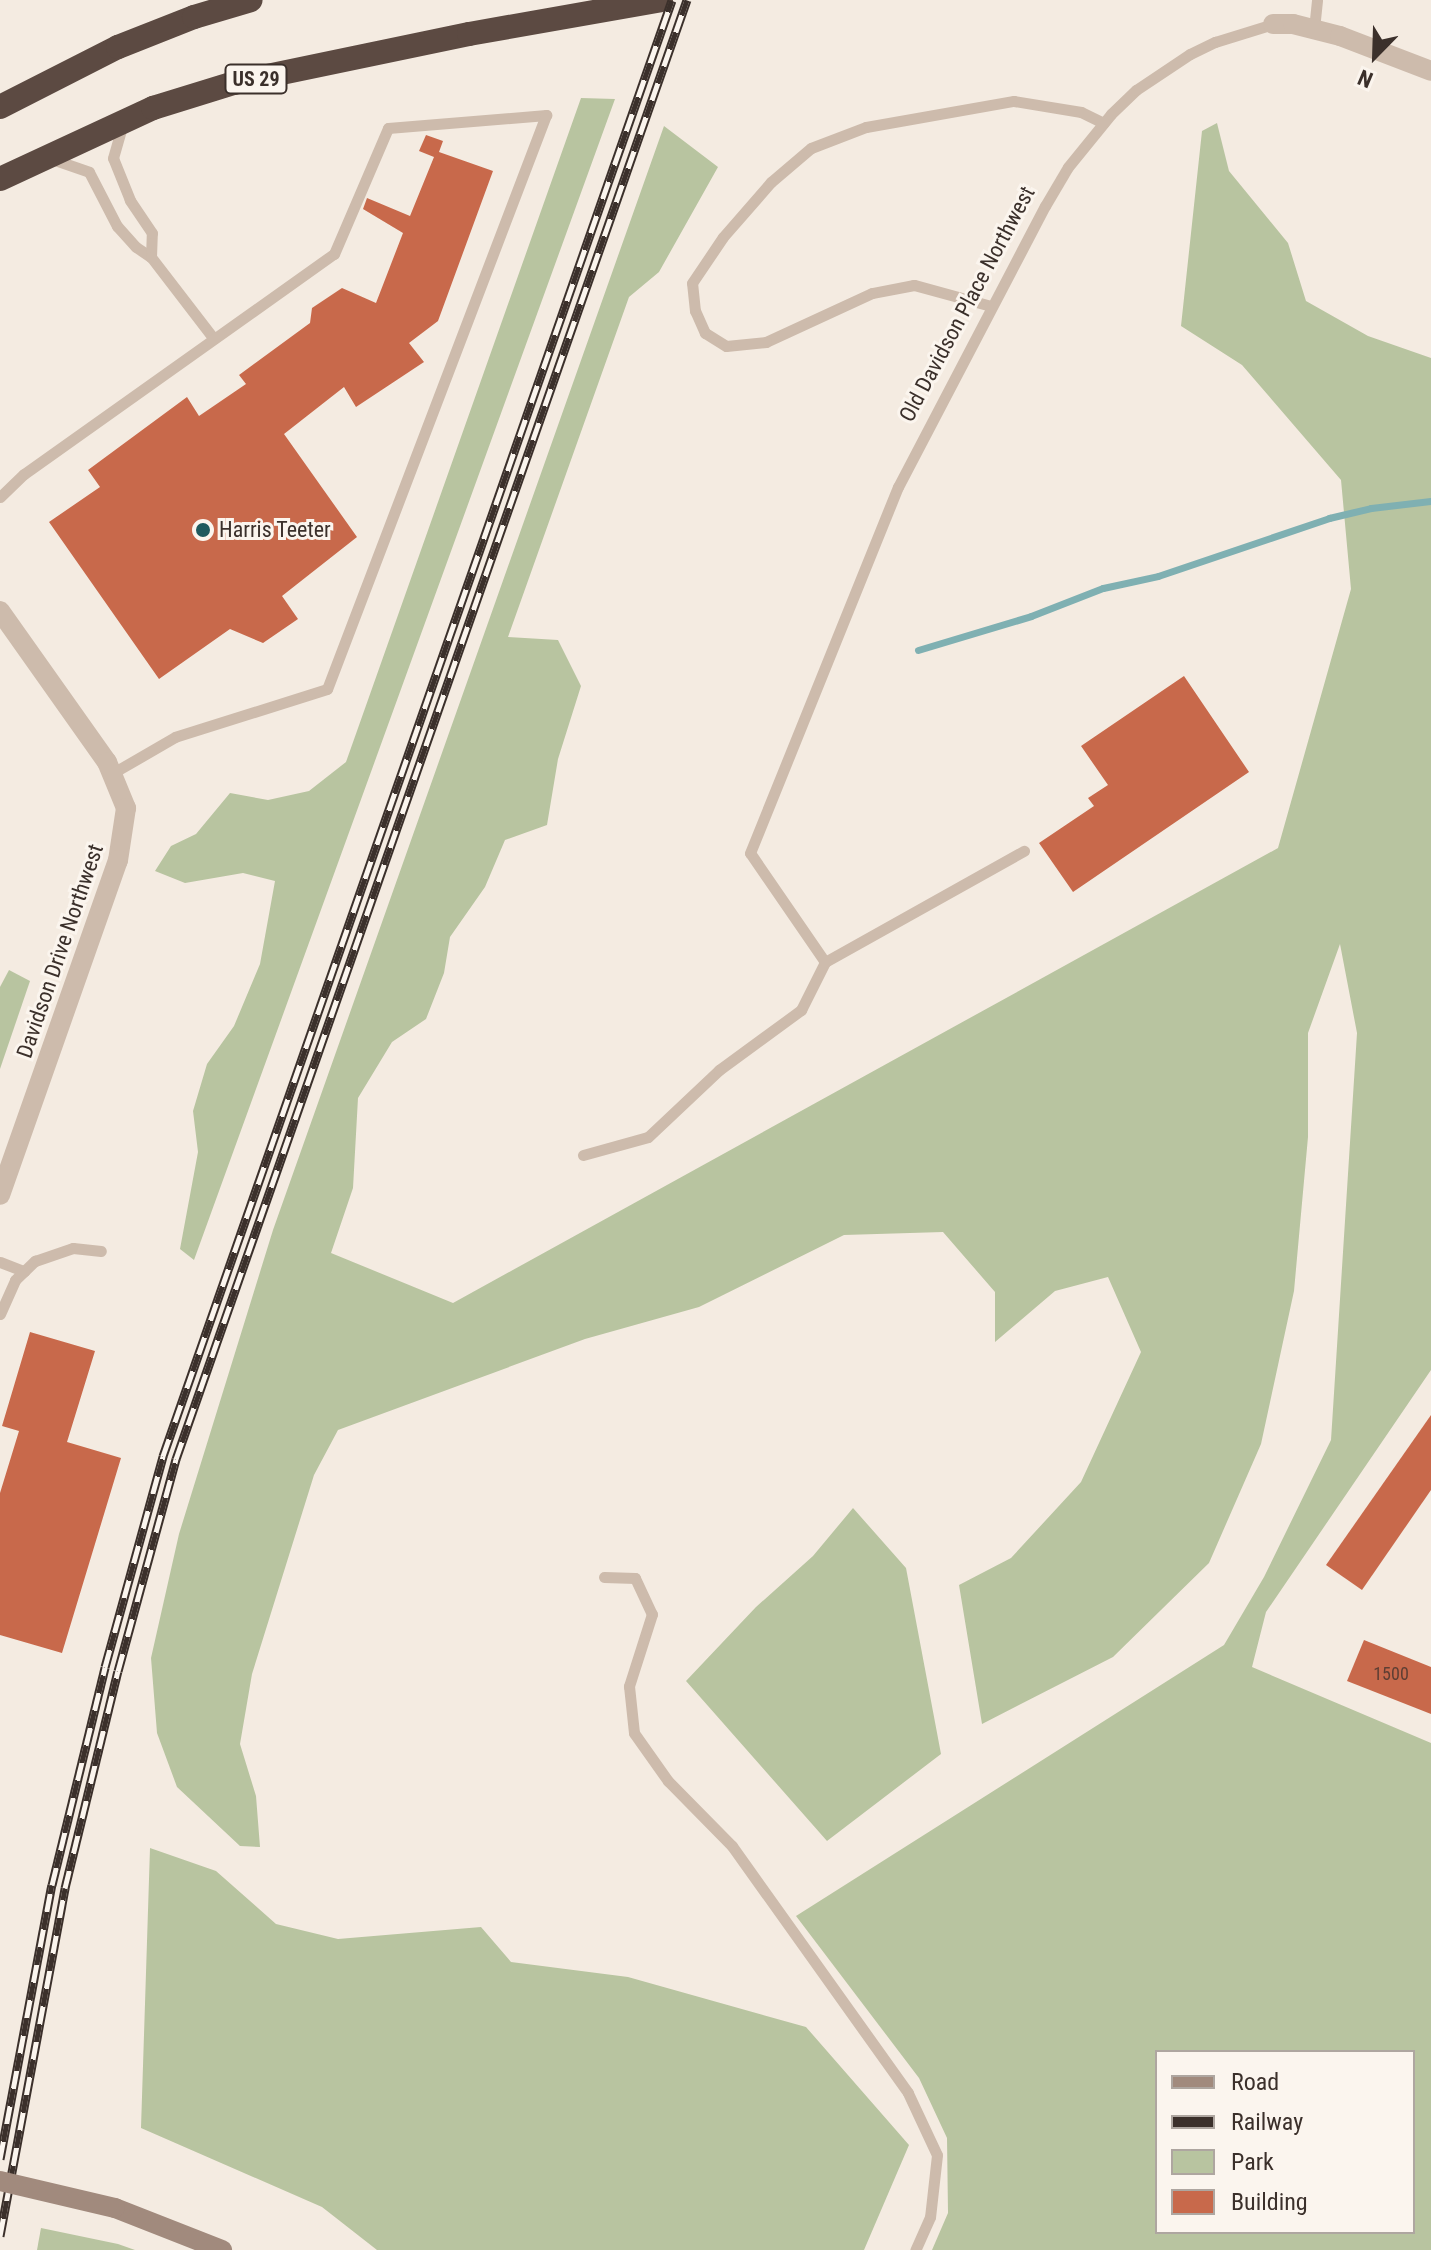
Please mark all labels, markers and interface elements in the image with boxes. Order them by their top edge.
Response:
north arrow [1335,16,1415,96]
road number: US 29 [224,63,288,95]
text: N [1354,64,1377,93]
street label: Old Davidson Place Northwest [894,182,1040,426]
place label: Harris Teeter [219,517,331,543]
marker: Harris Teeter [194,521,212,539]
street label: Davidson Drive Northwest [11,841,109,1061]
house number: 1500 [1373,1663,1409,1685]
legend [1155,2050,1415,2234]
text: Road [1231,2068,1279,2096]
text: Railway [1231,2108,1303,2136]
text: Park [1231,2148,1274,2176]
text: Building [1231,2188,1308,2216]

